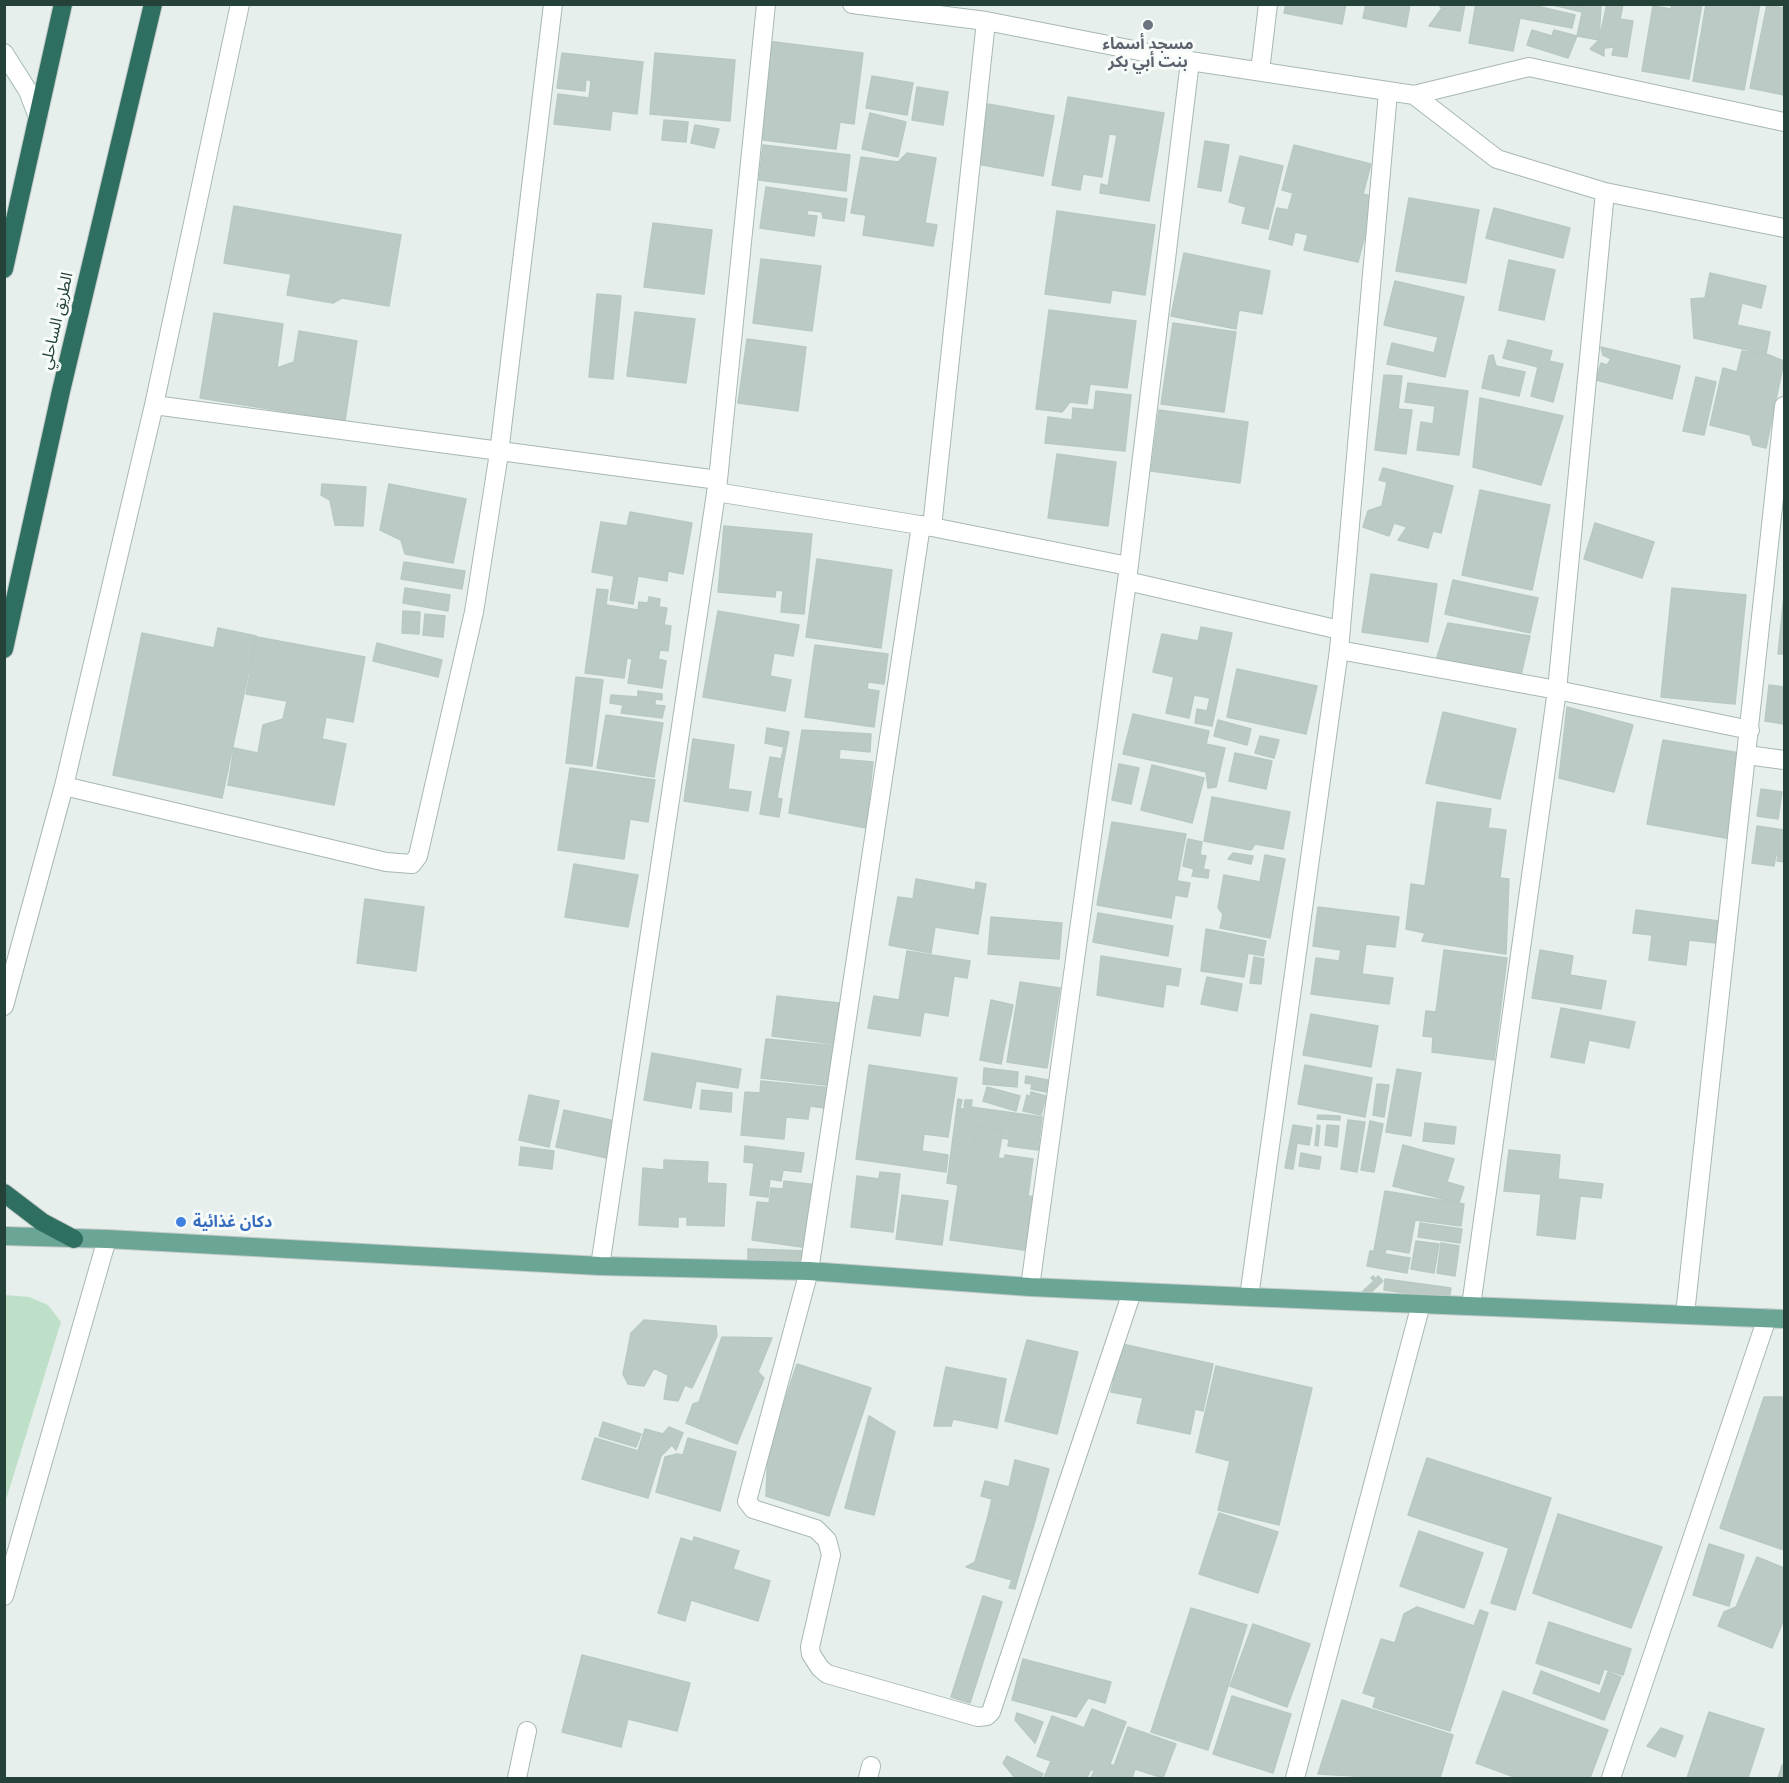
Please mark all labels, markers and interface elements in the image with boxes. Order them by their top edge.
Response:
marker: مسجد أسماء بنت أبي بكر [1141,18,1155,32]
place label: مسجد أسماء بنت أبي بكر [1102,34,1194,72]
street label: الطريق الساحلي [37,271,77,371]
place label: دكان غذائية [193,1212,272,1232]
marker: دكان غذائية [174,1215,188,1229]

